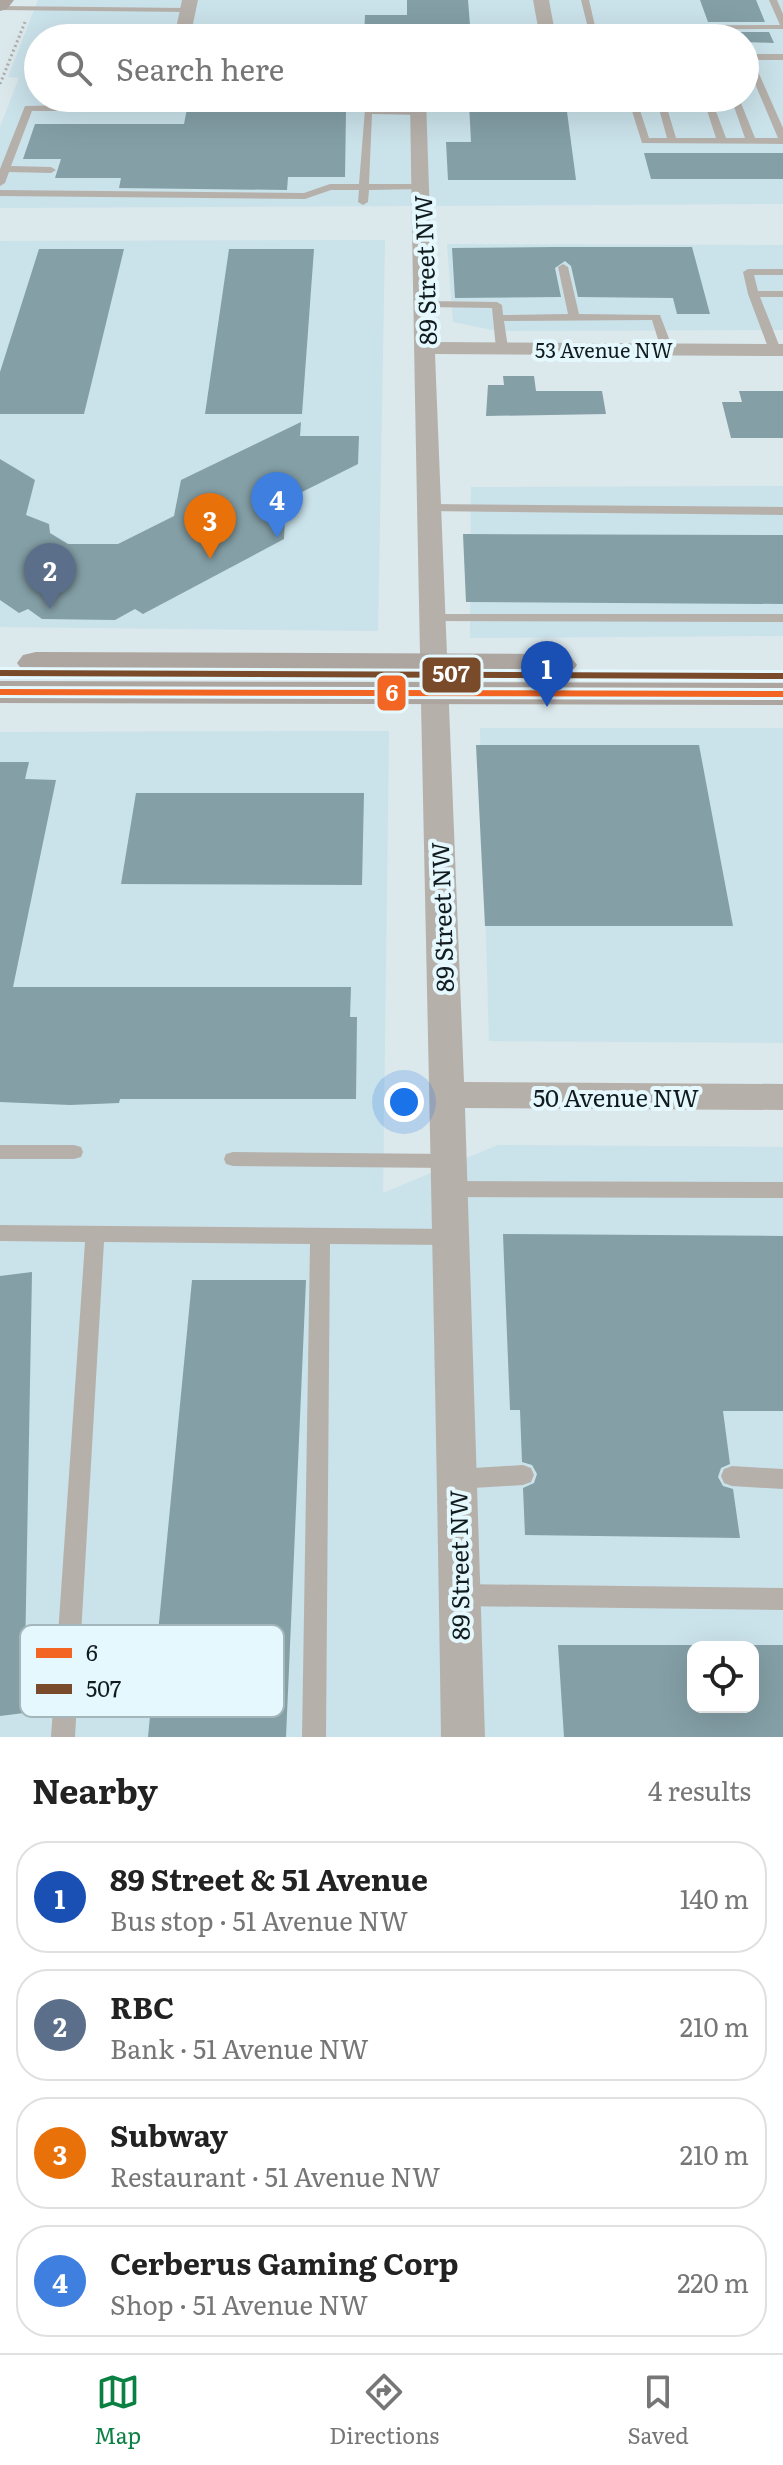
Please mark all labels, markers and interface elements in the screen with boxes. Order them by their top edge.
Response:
search box [24,24,759,112]
icon: search [52,46,96,90]
text: Search here [116,46,284,90]
street label: 89 Street NW [404,194,444,346]
street label: 53 Avenue NW [535,334,673,364]
pin: 4 [251,472,303,538]
pin: 3 [184,493,236,559]
pin: 2 [24,543,76,609]
pin: 1 [521,641,573,707]
line badge: 507 [421,656,482,694]
text: 507 [432,656,470,689]
line badge: 6 [376,674,407,712]
text: 6 [386,675,399,708]
street label: 89 Street NW [421,841,461,993]
street label: 50 Avenue NW [533,1079,699,1114]
your location [384,1082,424,1122]
street label: 89 Street NW [439,1490,477,1640]
legend [20,1625,284,1717]
text: 6 [86,1635,98,1668]
map controls [687,1641,759,1713]
button: locate [687,1641,759,1713]
text: 507 [86,1671,121,1704]
text: Nearby [32,1764,158,1814]
text: 4 results [648,1770,751,1809]
text: 89 Street & 51 Avenue [110,1856,428,1900]
text: 1 [55,1878,65,1917]
text: 140 m [680,1878,749,1917]
text: Bus stop · 51 Avenue NW [110,1900,408,1939]
text: RBC [110,1984,174,2028]
text: 2 [53,2006,67,2045]
text: 210 m [680,2006,749,2045]
text: Bank · 51 Avenue NW [110,2028,369,2067]
text: Subway [110,2112,228,2156]
text: 3 [53,2134,67,2173]
text: 210 m [680,2134,749,2173]
text: Restaurant · 51 Avenue NW [110,2156,440,2195]
text: Cerberus Gaming Corp [110,2240,459,2284]
text: 4 [52,2262,68,2301]
text: 220 m [677,2262,749,2301]
text: Shop · 51 Avenue NW [110,2284,368,2323]
tab: Map [94,2370,141,2451]
tab: Directions [329,2370,439,2451]
tab: Saved [628,2370,689,2451]

